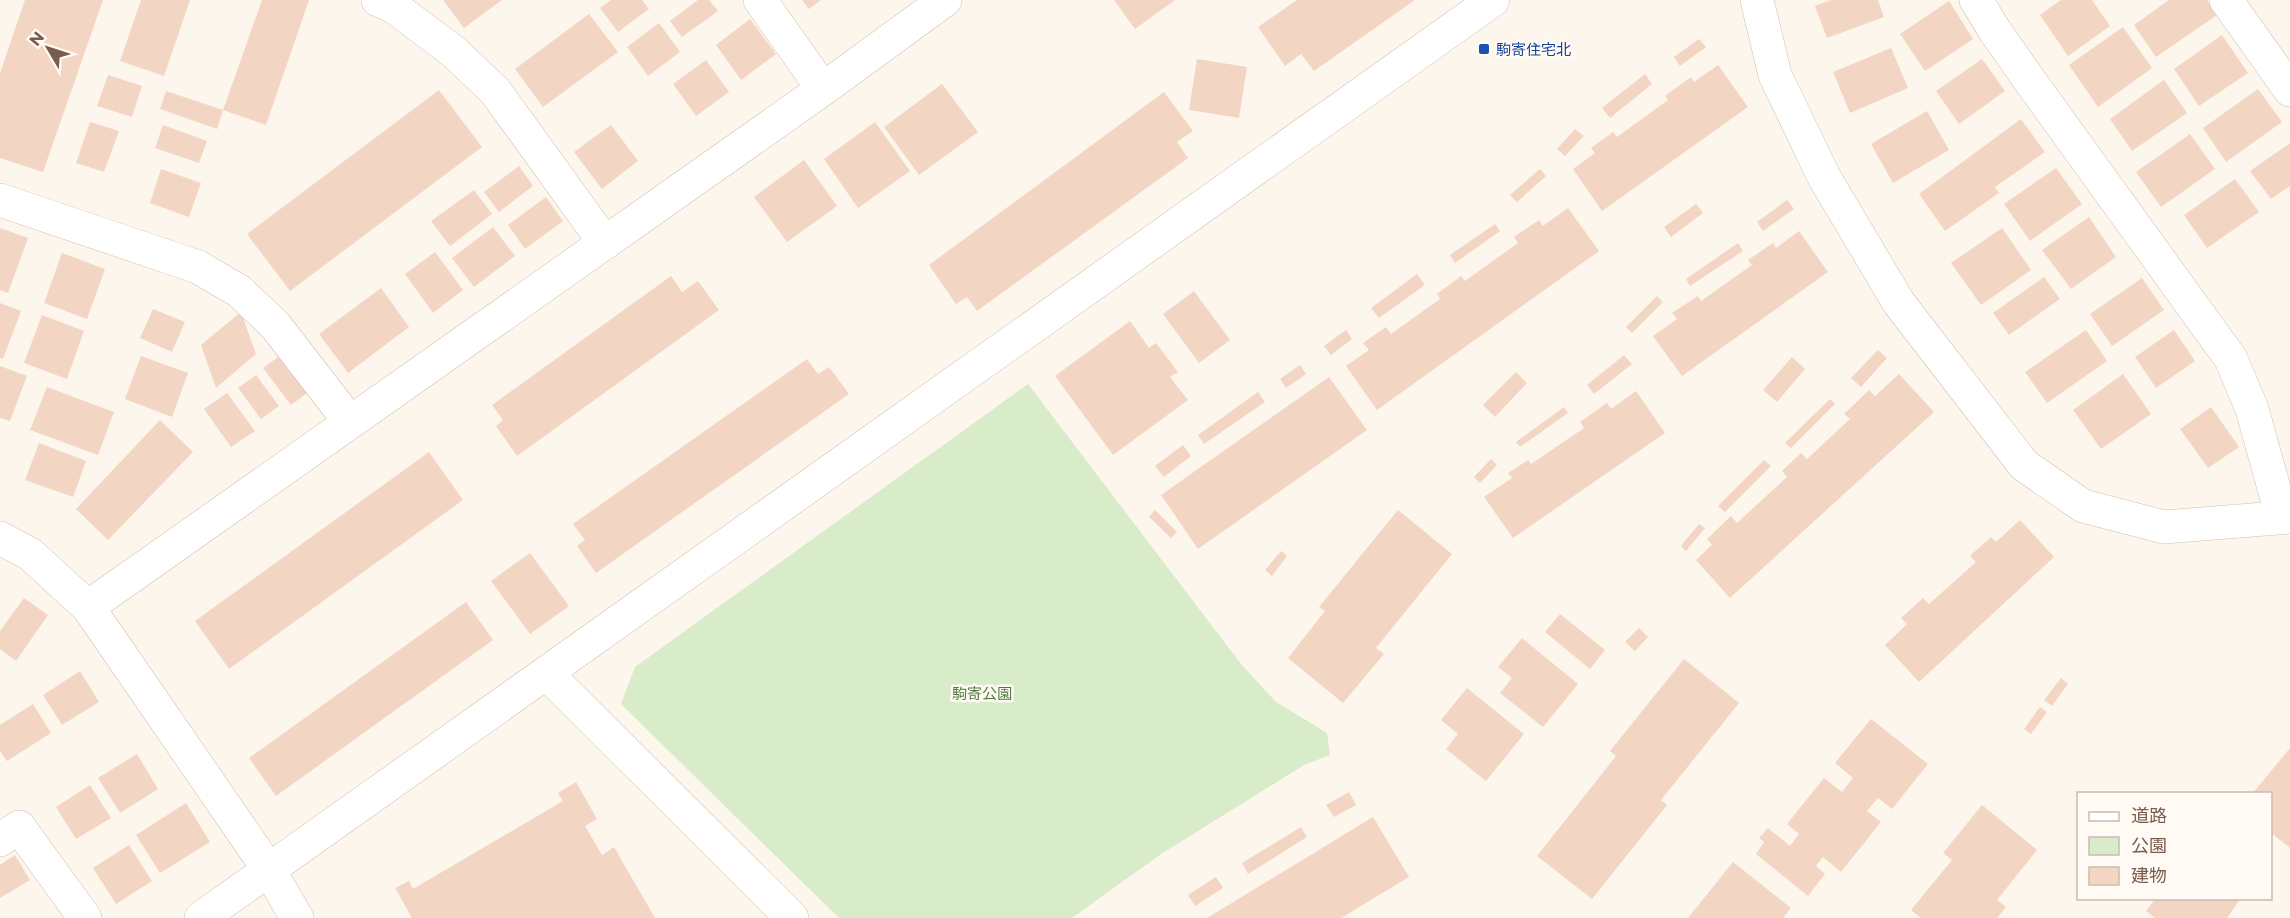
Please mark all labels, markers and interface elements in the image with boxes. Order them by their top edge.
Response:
north arrow [18,18,78,78]
text: N [25,28,48,50]
place label: 駒寄住宅北 [1496,40,1571,59]
marker: 駒寄住宅北 [1477,42,1491,56]
park label: 駒寄公園 [952,684,1012,703]
legend [2077,792,2272,900]
text: 道路 [2131,805,2167,827]
text: 公園 [2131,835,2167,857]
text: 建物 [2131,865,2167,887]

